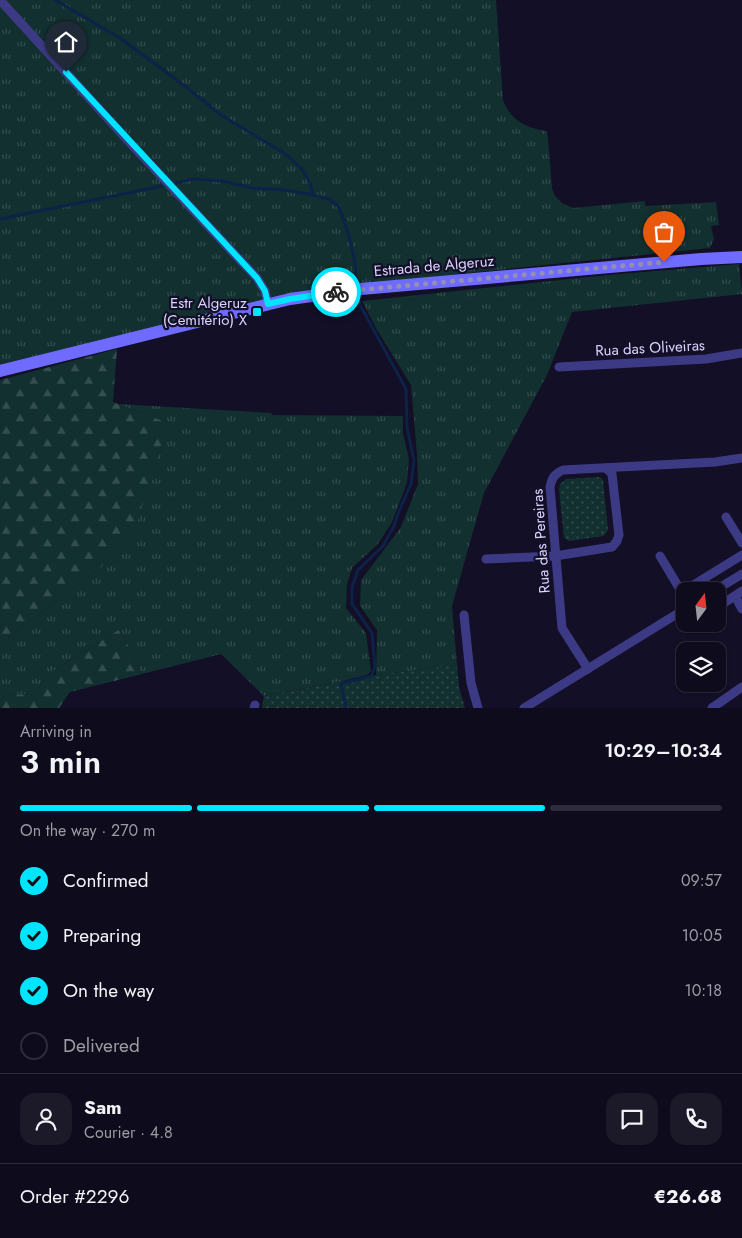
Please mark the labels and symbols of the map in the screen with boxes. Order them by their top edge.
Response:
pin [45,21,87,72]
pin [643,211,685,262]
street label: Estrada de Algeruz [373,250,495,282]
courier [311,267,361,317]
place label: Estr Algeruz (Cemitério) X [163,292,248,331]
marker: Estr Algeruz (Cemitério) X [251,306,263,318]
street label: Rua das Oliveiras [595,334,705,362]
street label: Rua das Pereiras [526,488,556,594]
north arrow [676,582,726,632]

